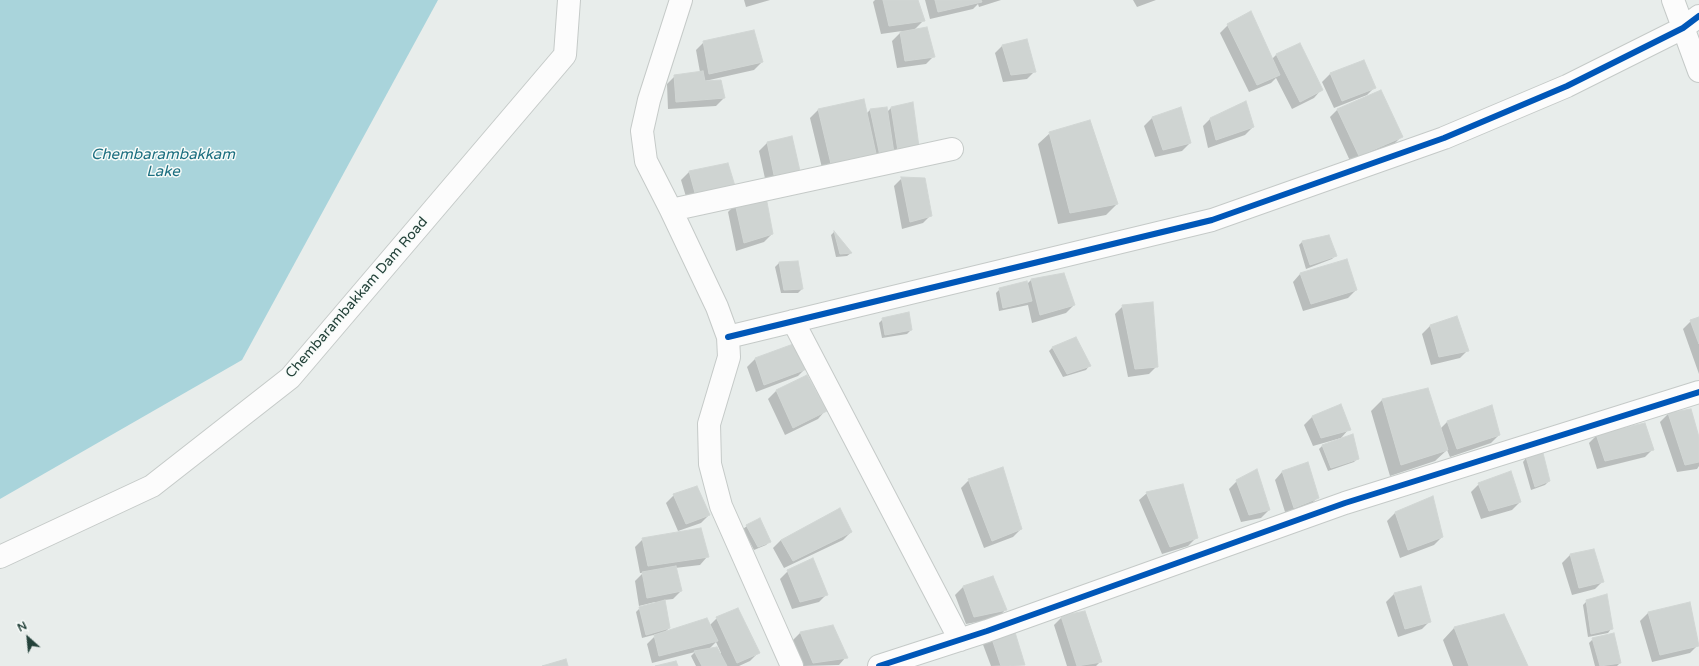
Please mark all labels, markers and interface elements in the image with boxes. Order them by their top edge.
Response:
water label: Chembarambakkam Lake [91,146,235,181]
street label: Chembarambakkam Dam Road [282,214,432,382]
north arrow [8,618,48,658]
text: N [15,619,29,635]

